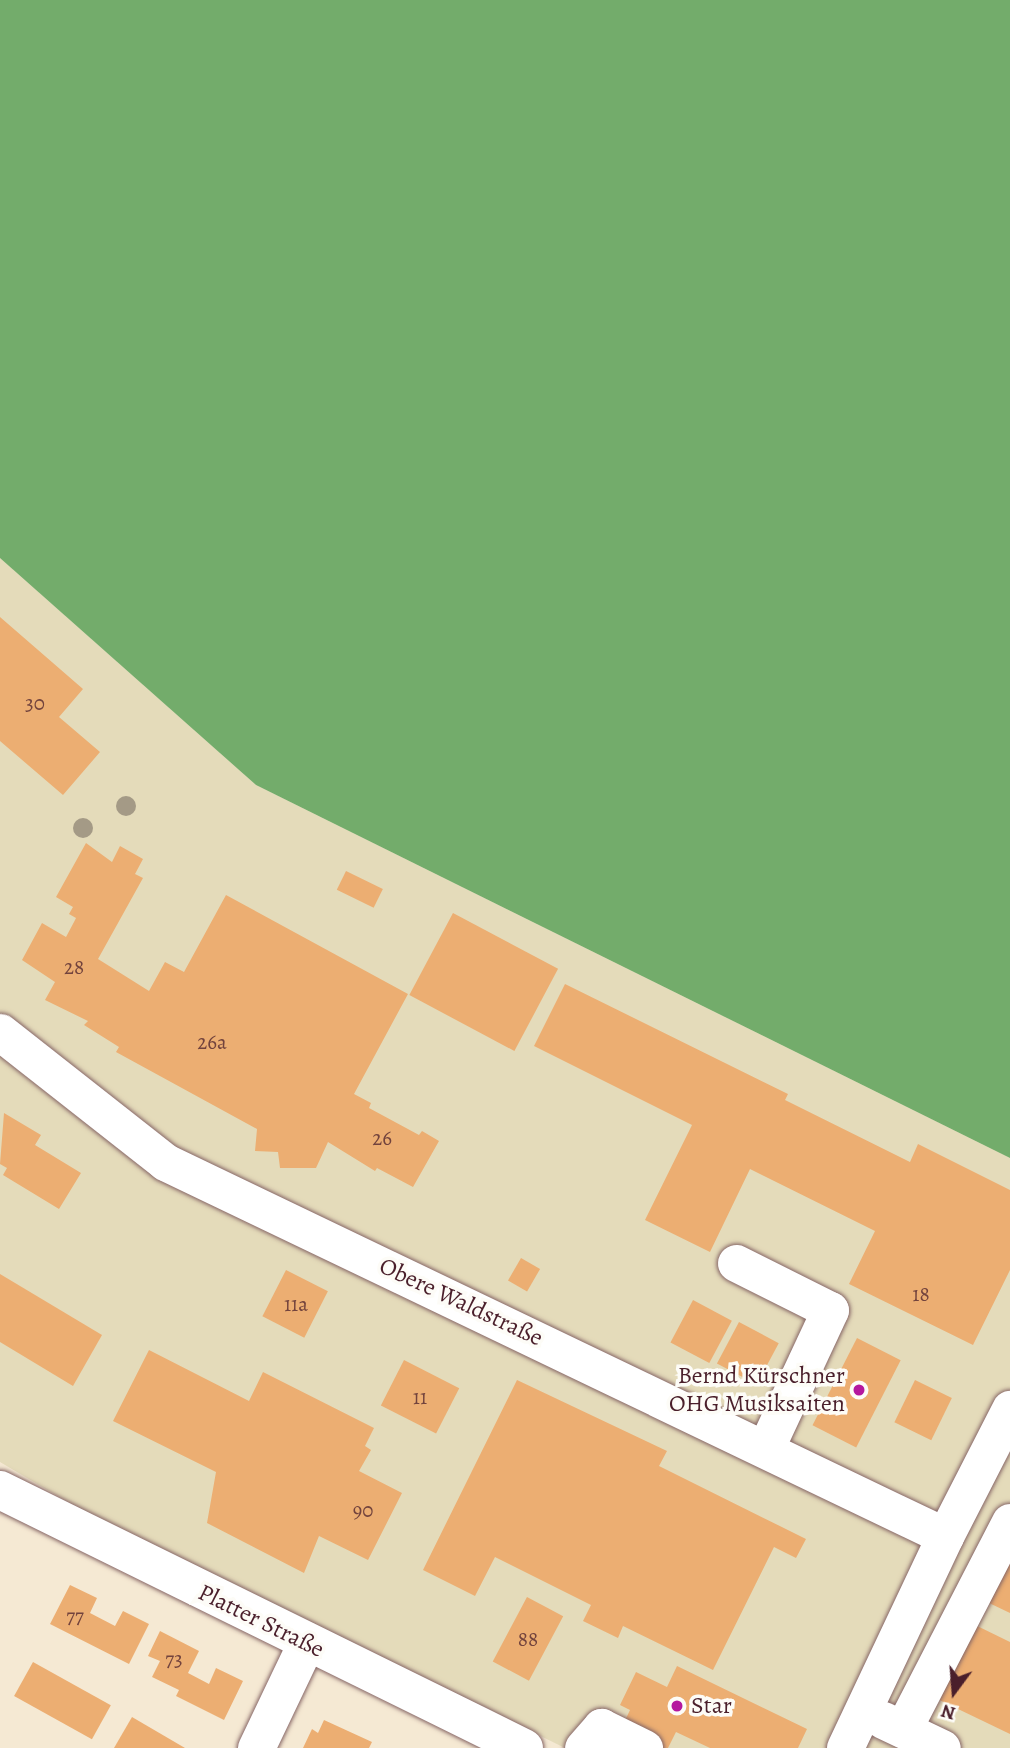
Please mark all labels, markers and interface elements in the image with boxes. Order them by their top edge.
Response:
house number: 30 [25,690,45,716]
house number: 28 [64,954,84,980]
house number: 26a [197,1029,227,1055]
house number: 26 [372,1125,392,1151]
street label: Obere Waldstraße [375,1252,547,1352]
house number: 18 [912,1281,930,1307]
house number: 11a [284,1291,308,1317]
place label: Bernd Kürschner OHG Musiksaiten [669,1362,845,1418]
marker: Bernd Kürschner OHG Musiksaiten [851,1382,867,1398]
house number: 11 [413,1384,427,1410]
house number: 90 [353,1497,373,1523]
street label: Platter Straße [193,1578,329,1664]
house number: 77 [66,1603,84,1629]
house number: 88 [518,1626,538,1652]
house number: 73 [165,1646,183,1672]
north arrow [919,1657,989,1727]
place label: Star [691,1692,732,1720]
marker: Star [669,1698,685,1714]
text: N [938,1698,958,1727]

